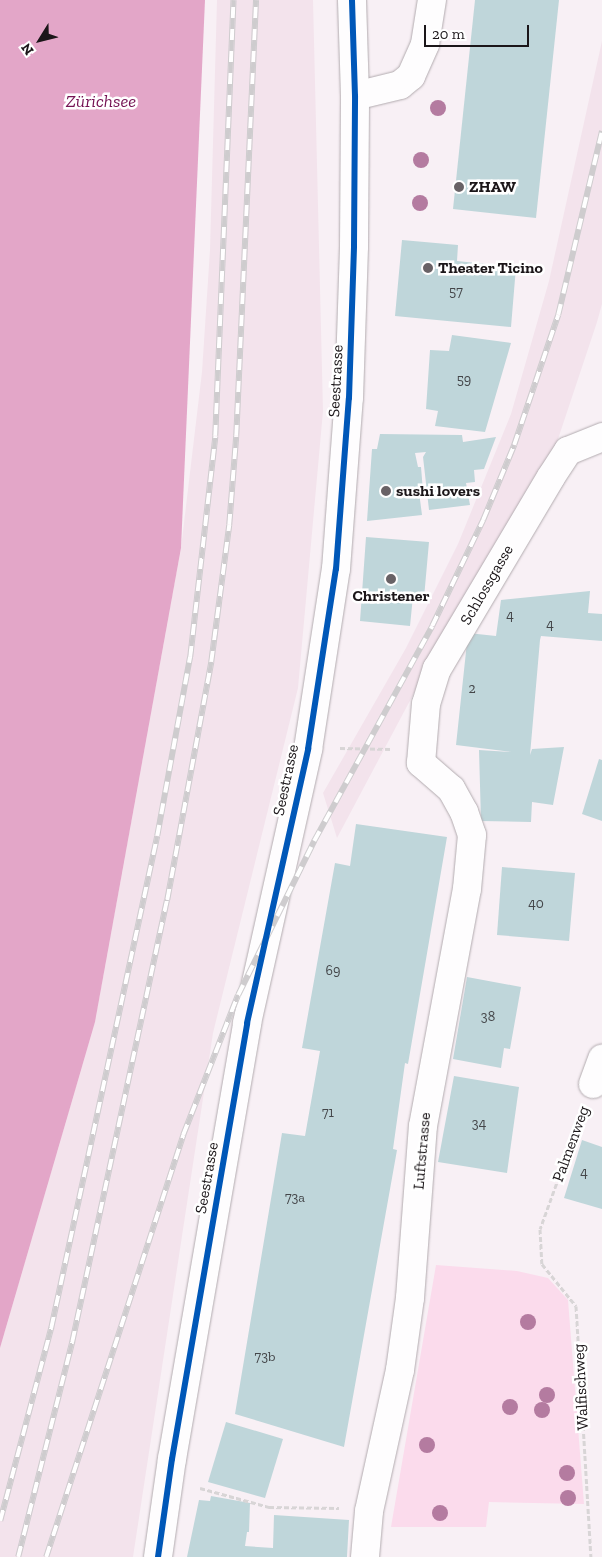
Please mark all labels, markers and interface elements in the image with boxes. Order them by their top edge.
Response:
north arrow [15,15,65,65]
scale bar [427,15,532,47]
text: 20 m [432,25,465,43]
text: N [17,40,37,58]
water label: Zürichsee [66,90,136,112]
place label: ZHAW [469,177,516,197]
marker: ZHAW [453,181,465,193]
place label: Theater Ticino [438,258,543,278]
marker: Theater Ticino [422,262,434,274]
house number: 57 [449,284,463,300]
street label: Seestrasse [325,344,347,418]
house number: 59 [457,372,471,388]
place label: sushi lovers [396,481,480,501]
marker: sushi lovers [380,485,392,497]
street label: Schlossgasse [456,541,518,629]
marker: Christener [385,573,397,585]
place label: Christener [352,586,430,606]
house number: 4 [506,608,514,624]
house number: 4 [546,617,554,633]
house number: 2 [468,681,476,697]
street label: Seestrasse [269,743,303,817]
house number: 40 [528,896,544,912]
house number: 69 [326,963,340,979]
house number: 38 [481,1009,495,1025]
street label: Palmenweg [548,1103,594,1185]
house number: 71 [322,1105,334,1121]
street label: Luftstrasse [409,1112,435,1190]
house number: 34 [472,1116,486,1132]
street label: Seestrasse [191,1141,223,1215]
house number: 4 [580,1165,588,1181]
house number: 73a [285,1190,305,1206]
street label: Walfischweg [569,1343,593,1431]
house number: 73b [255,1349,275,1365]

